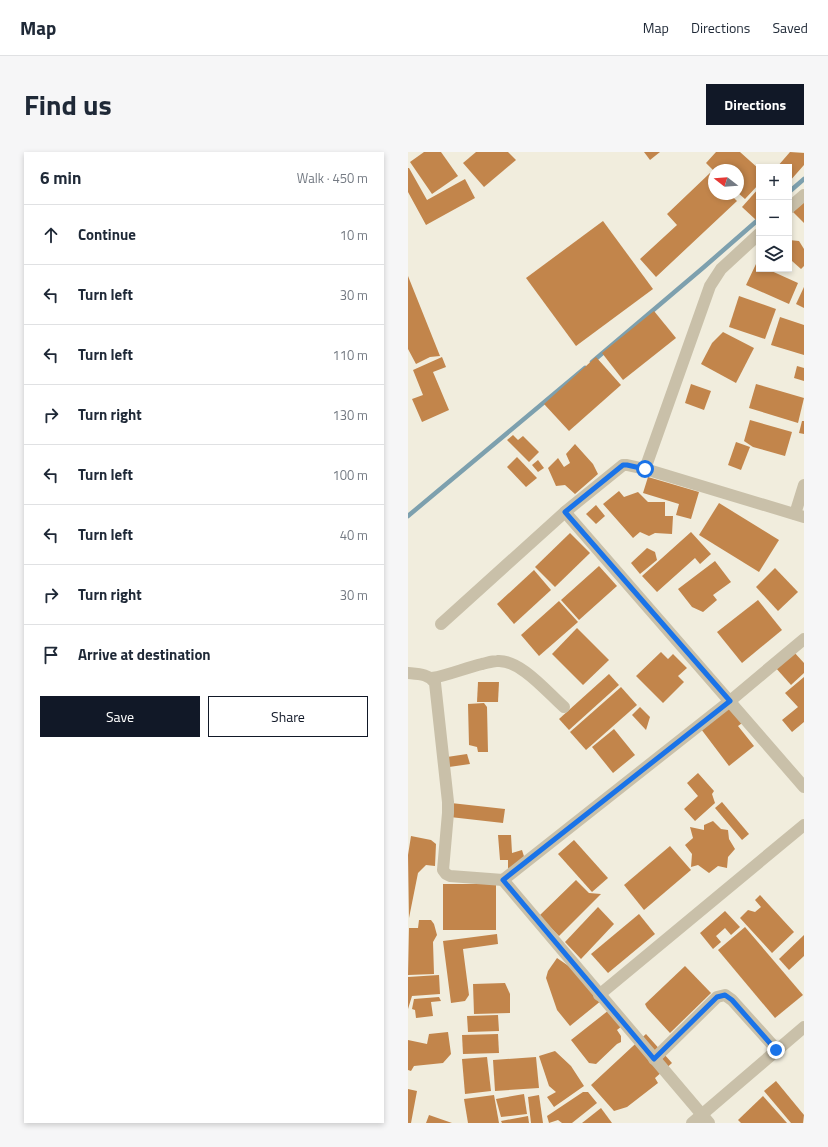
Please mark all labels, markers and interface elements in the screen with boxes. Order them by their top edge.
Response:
text: Map [20,13,56,42]
text: Map [643,17,669,38]
text: Directions [691,17,750,38]
text: Saved [772,17,808,38]
text: Find us [24,83,112,126]
button: Directions [706,84,804,125]
north arrow [708,164,744,200]
map controls [756,164,792,272]
button: + [756,164,792,200]
text: 6 min [40,165,81,191]
text: Walk · 450 m [297,168,368,188]
button: − [756,200,792,236]
text: Continue [78,223,136,246]
icon: ahead [40,224,62,246]
text: 10 m [340,225,368,245]
button: layers [756,236,792,272]
text: Turn left [78,283,133,306]
icon: left [40,284,62,306]
text: 30 m [340,285,368,305]
text: Turn left [78,343,133,366]
icon: left [40,344,62,366]
text: 110 m [332,345,368,365]
text: Turn right [78,403,142,426]
icon: right [40,404,62,426]
text: 130 m [332,405,368,425]
route start [636,460,654,478]
text: Turn left [78,463,133,486]
icon: left [40,464,62,486]
text: 100 m [332,465,368,485]
text: Turn left [78,523,133,546]
icon: left [40,524,62,546]
text: 40 m [340,525,368,545]
text: Turn right [78,583,142,606]
icon: right [40,584,62,606]
text: 30 m [340,585,368,605]
text: Arrive at destination [78,643,211,666]
icon: arrive [40,644,62,666]
button: Save [40,696,200,737]
button: Share [208,696,368,737]
route end [767,1041,785,1059]

